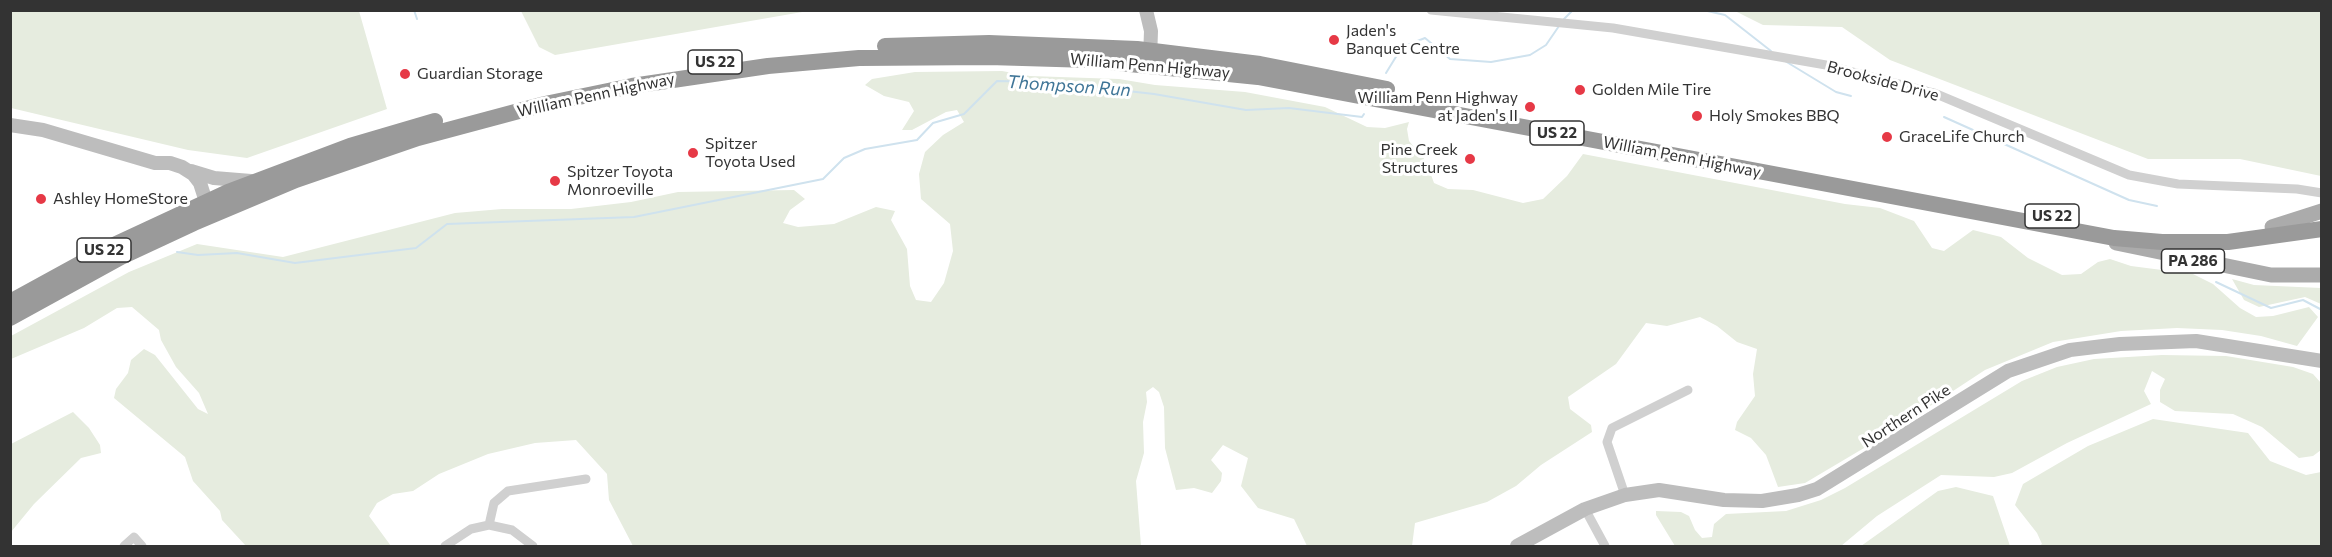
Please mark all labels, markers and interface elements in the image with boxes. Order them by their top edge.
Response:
place label: Jaden's Banquet Centre [1346,21,1460,59]
marker: Jaden's Banquet Centre [1327,33,1341,47]
street label: William Penn Highway [1069,49,1231,83]
road number: US 22 [688,50,742,74]
street label: Brookside Drive [1825,57,1941,105]
place label: Guardian Storage [417,64,543,84]
marker: Guardian Storage [398,67,412,81]
street label: William Penn Highway [515,69,677,121]
water label: Thompson Run [1006,71,1132,101]
place label: Golden Mile Tire [1592,80,1711,100]
marker: Golden Mile Tire [1573,83,1587,97]
place label: William Penn Highway at Jaden's II [1357,88,1518,126]
marker: William Penn Highway at Jaden's II [1523,100,1537,114]
place label: Holy Smokes BBQ [1709,106,1840,126]
marker: Holy Smokes BBQ [1690,109,1704,123]
road number: US 22 [1530,121,1584,145]
place label: GraceLife Church [1899,127,2025,147]
marker: GraceLife Church [1880,130,1894,144]
street label: William Penn Highway [1601,132,1763,182]
place label: Spitzer Toyota Used [705,134,795,172]
place label: Pine Creek Structures [1381,140,1458,178]
marker: Spitzer Toyota Used [686,146,700,160]
marker: Pine Creek Structures [1463,152,1477,166]
place label: Spitzer Toyota Monroeville [567,162,673,200]
marker: Spitzer Toyota Monroeville [548,174,562,188]
place label: Ashley HomeStore [53,189,188,209]
marker: Ashley HomeStore [34,192,48,206]
road number: US 22 [2025,204,2079,228]
road number: US 22 [77,238,131,262]
road number: PA 286 [2162,249,2224,273]
street label: Northern Pike [1858,380,1954,452]

